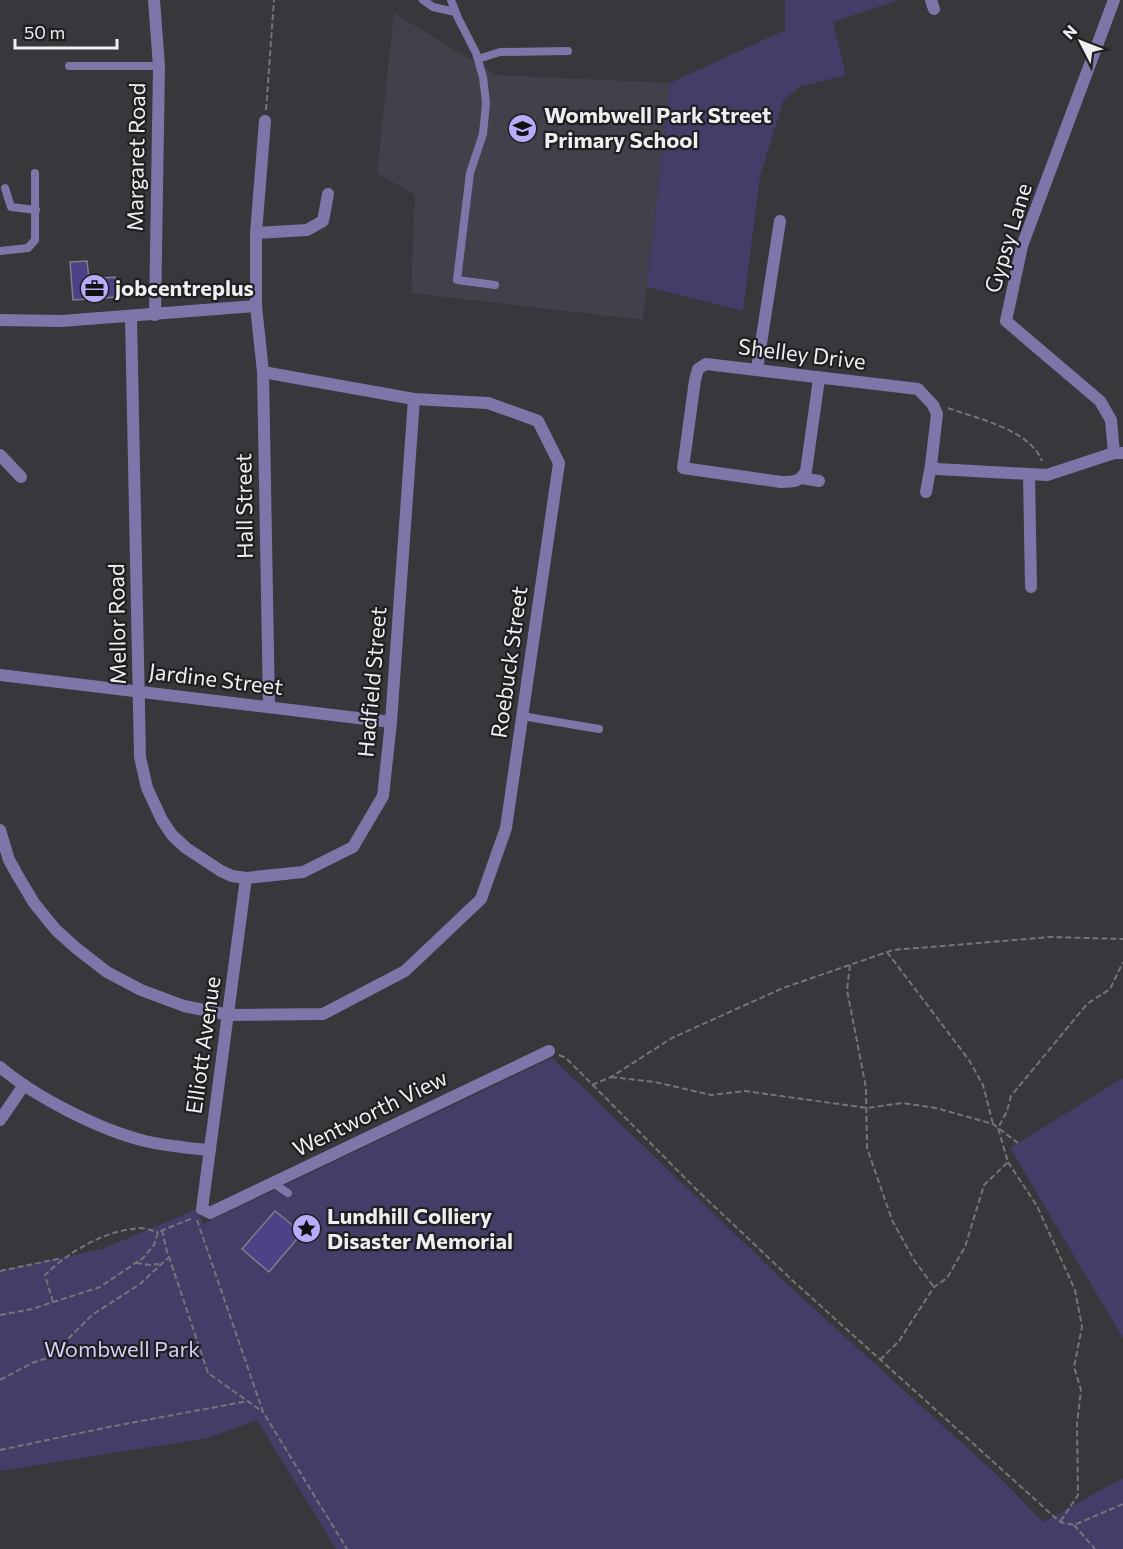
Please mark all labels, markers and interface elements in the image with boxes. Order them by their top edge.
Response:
scale bar [15,12,117,50]
north arrow [1051,12,1111,72]
text: 50 m [24,21,65,43]
text: N [1058,21,1081,42]
street label: Margaret Road [121,82,150,232]
place label: Wombwell Park Street Primary School [544,101,771,153]
school or university icon: Wombwell Park Street Primary School [507,112,539,144]
street label: Gypsy Lane [978,180,1037,296]
office icon: jobcentreplus [78,272,110,304]
place label: jobcentreplus [114,274,254,301]
street label: Shelley Drive [737,332,867,375]
street label: Hall Street [229,453,258,559]
street label: Mellor Road [102,563,131,685]
street label: Roebuck Street [484,584,533,740]
street label: Hadfield Street [351,605,392,759]
street label: Jardine Street [147,657,285,700]
street label: Elliott Avenue [180,974,226,1115]
street label: Wentworth View [288,1063,452,1162]
place label: Lundhill Colliery Disaster Memorial [327,1202,513,1254]
place icon: Lundhill Colliery Disaster Memorial [290,1213,322,1245]
park label: Wombwell Park [44,1335,200,1362]

